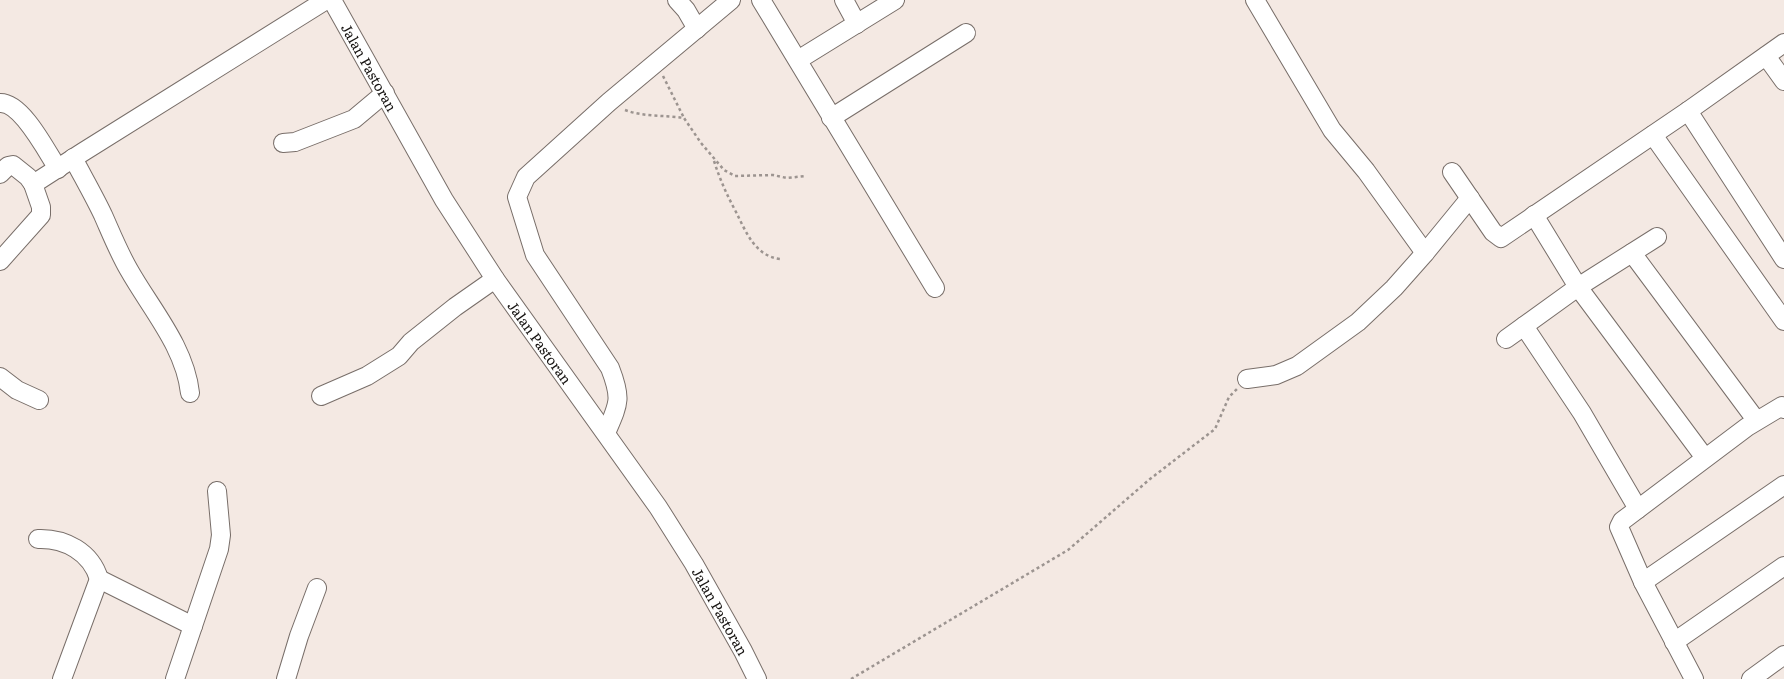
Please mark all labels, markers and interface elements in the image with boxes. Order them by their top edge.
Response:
street label: Jalan Pastoran [337,20,402,115]
street label: Jalan Pastoran [504,297,577,388]
street label: Jalan Pastoran [688,563,753,659]

